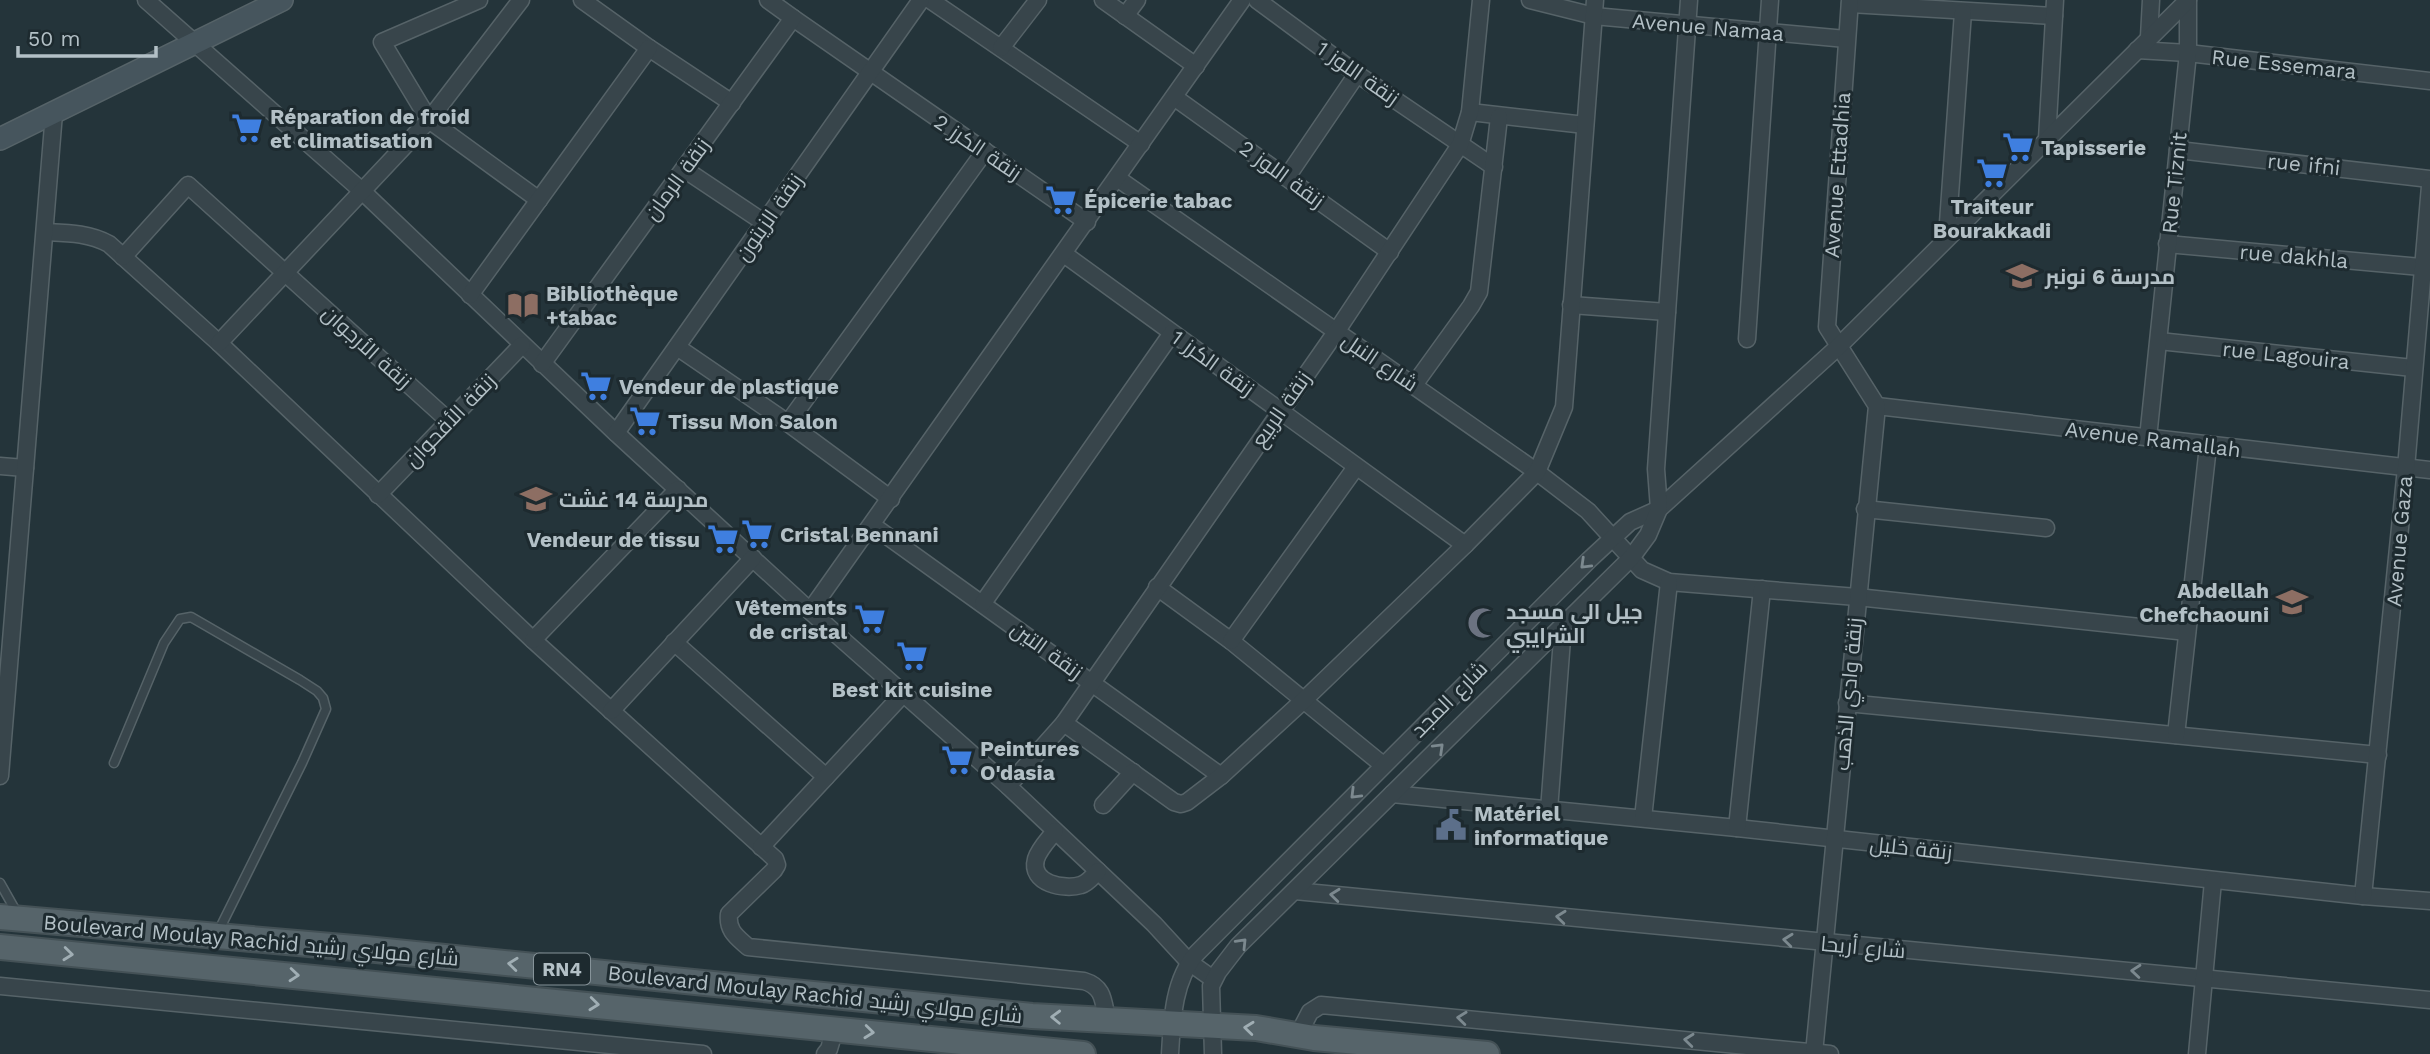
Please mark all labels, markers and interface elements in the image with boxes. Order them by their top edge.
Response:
street label: Avenue Namaa [1631,8,1785,46]
scale bar [18,14,156,58]
text: 50 m [28,26,80,51]
street label: زنقة اللوز 1 [1312,36,1404,110]
street label: Rue Essemara [2210,44,2358,84]
street label: Avenue Ettadhia [1819,91,1855,259]
place label: Réparation de froid et climatisation [270,104,470,153]
street label: زنقة الكرز 2 [929,109,1027,185]
supermarket icon: Réparation de froid et climatisation [230,111,264,145]
supermarket icon: Tapisserie [2001,130,2035,164]
street label: Rue Tiznit [2156,131,2192,235]
street label: زنقة الرمان [639,133,716,225]
street label: زنقة اللوز 2 [1235,135,1329,213]
place label: Tapisserie [2041,135,2146,160]
street label: rue ifni [2266,148,2342,180]
supermarket icon: Traiteur Bourakkadi [1975,156,2009,190]
street label: زنقة الزيتون [730,168,809,266]
supermarket icon: Épicerie tabac [1044,183,1078,217]
place label: Épicerie tabac [1084,188,1232,213]
place label: Traiteur Bourakkadi [1933,194,2051,243]
street label: rue dakhla [2239,239,2350,273]
school or university icon: مدرسة 6 نونبر [2005,259,2039,293]
place label: مدرسة 6 نونبر [2044,264,2175,290]
place label: Bibliothèque +tabac [546,281,678,330]
library icon: Bibliothèque +tabac [506,288,540,322]
street label: زنقة الأرجوان [316,300,417,394]
street label: زنقة الكرز 1 [1167,325,1259,401]
street label: شارع النبل [1336,328,1423,398]
street label: rue Lagouira [2221,336,2351,374]
street label: زنقة الربيع [1246,366,1318,453]
street label: زنقة الأقحوان [399,368,501,473]
supermarket icon: Vendeur de plastique [579,369,613,403]
place label: Vendeur de plastique [619,374,839,399]
supermarket icon: Tissu Mon Salon [628,404,662,438]
place label: Tissu Mon Salon [668,409,838,434]
street label: Avenue Ramallah [2064,416,2242,462]
street label: Avenue Gaza [2381,474,2417,608]
school or university icon: مدرسة 14 غشت [519,482,553,516]
place label: مدرسة 14 غشت [559,487,708,512]
supermarket icon: Cristal Bennani [740,517,774,551]
supermarket icon: Vendeur de tissu [706,522,740,556]
place label: Cristal Bennani [780,522,939,547]
place label: Vendeur de tissu [527,527,700,552]
one-way arrow [1580,555,1593,568]
place label: Abdellah Chefchaouni [2139,578,2269,627]
school or university icon: Abdellah Chefchaouni [2275,585,2309,619]
place label: Vêtements de cristal [735,595,847,644]
place label: جيل الي مسجد الشرايبي [1506,599,1643,653]
supermarket icon: Vêtements de cristal [853,602,887,636]
mosque icon: جيل الي مسجد الشرايبي [1466,606,1500,640]
street label: زنقة التين [1006,616,1088,685]
street label: زنقة وادي الذهب [1829,616,1871,772]
supermarket icon: Best kit cuisine [895,639,929,673]
street label: شارع المجد [1406,656,1494,744]
place label: Best kit cuisine [832,677,992,702]
place label: Peintures O'dasia [980,736,1079,785]
supermarket icon: Peintures O'dasia [940,743,974,777]
one-way arrow [1430,744,1443,757]
one-way arrow [1350,785,1363,798]
place label: Matériel informatique [1474,801,1608,850]
public building icon: Matériel informatique [1434,808,1468,842]
street label: زنقة خليل [1868,831,1953,866]
one-way arrow [1329,887,1341,902]
street label: Boulevard Moulay Rachid شارع مولاي رشيد [42,909,460,975]
one-way arrow [1555,910,1566,925]
street label: شارع أريحا [1819,931,1907,965]
one-way arrow [1782,932,1793,947]
one-way arrow [1234,938,1247,951]
one-way arrow [63,946,74,961]
road number: RN4 [534,953,590,984]
one-way arrow [507,957,518,972]
street label: Boulevard Moulay Rachid شارع مولاي رشيد [606,960,1024,1032]
one-way arrow [2130,964,2141,979]
one-way arrow [289,967,300,982]
one-way arrow [588,997,600,1012]
one-way arrow [1050,1009,1061,1024]
one-way arrow [1457,1011,1468,1026]
one-way arrow [1243,1021,1254,1036]
one-way arrow [863,1025,875,1040]
one-way arrow [1683,1033,1695,1048]

